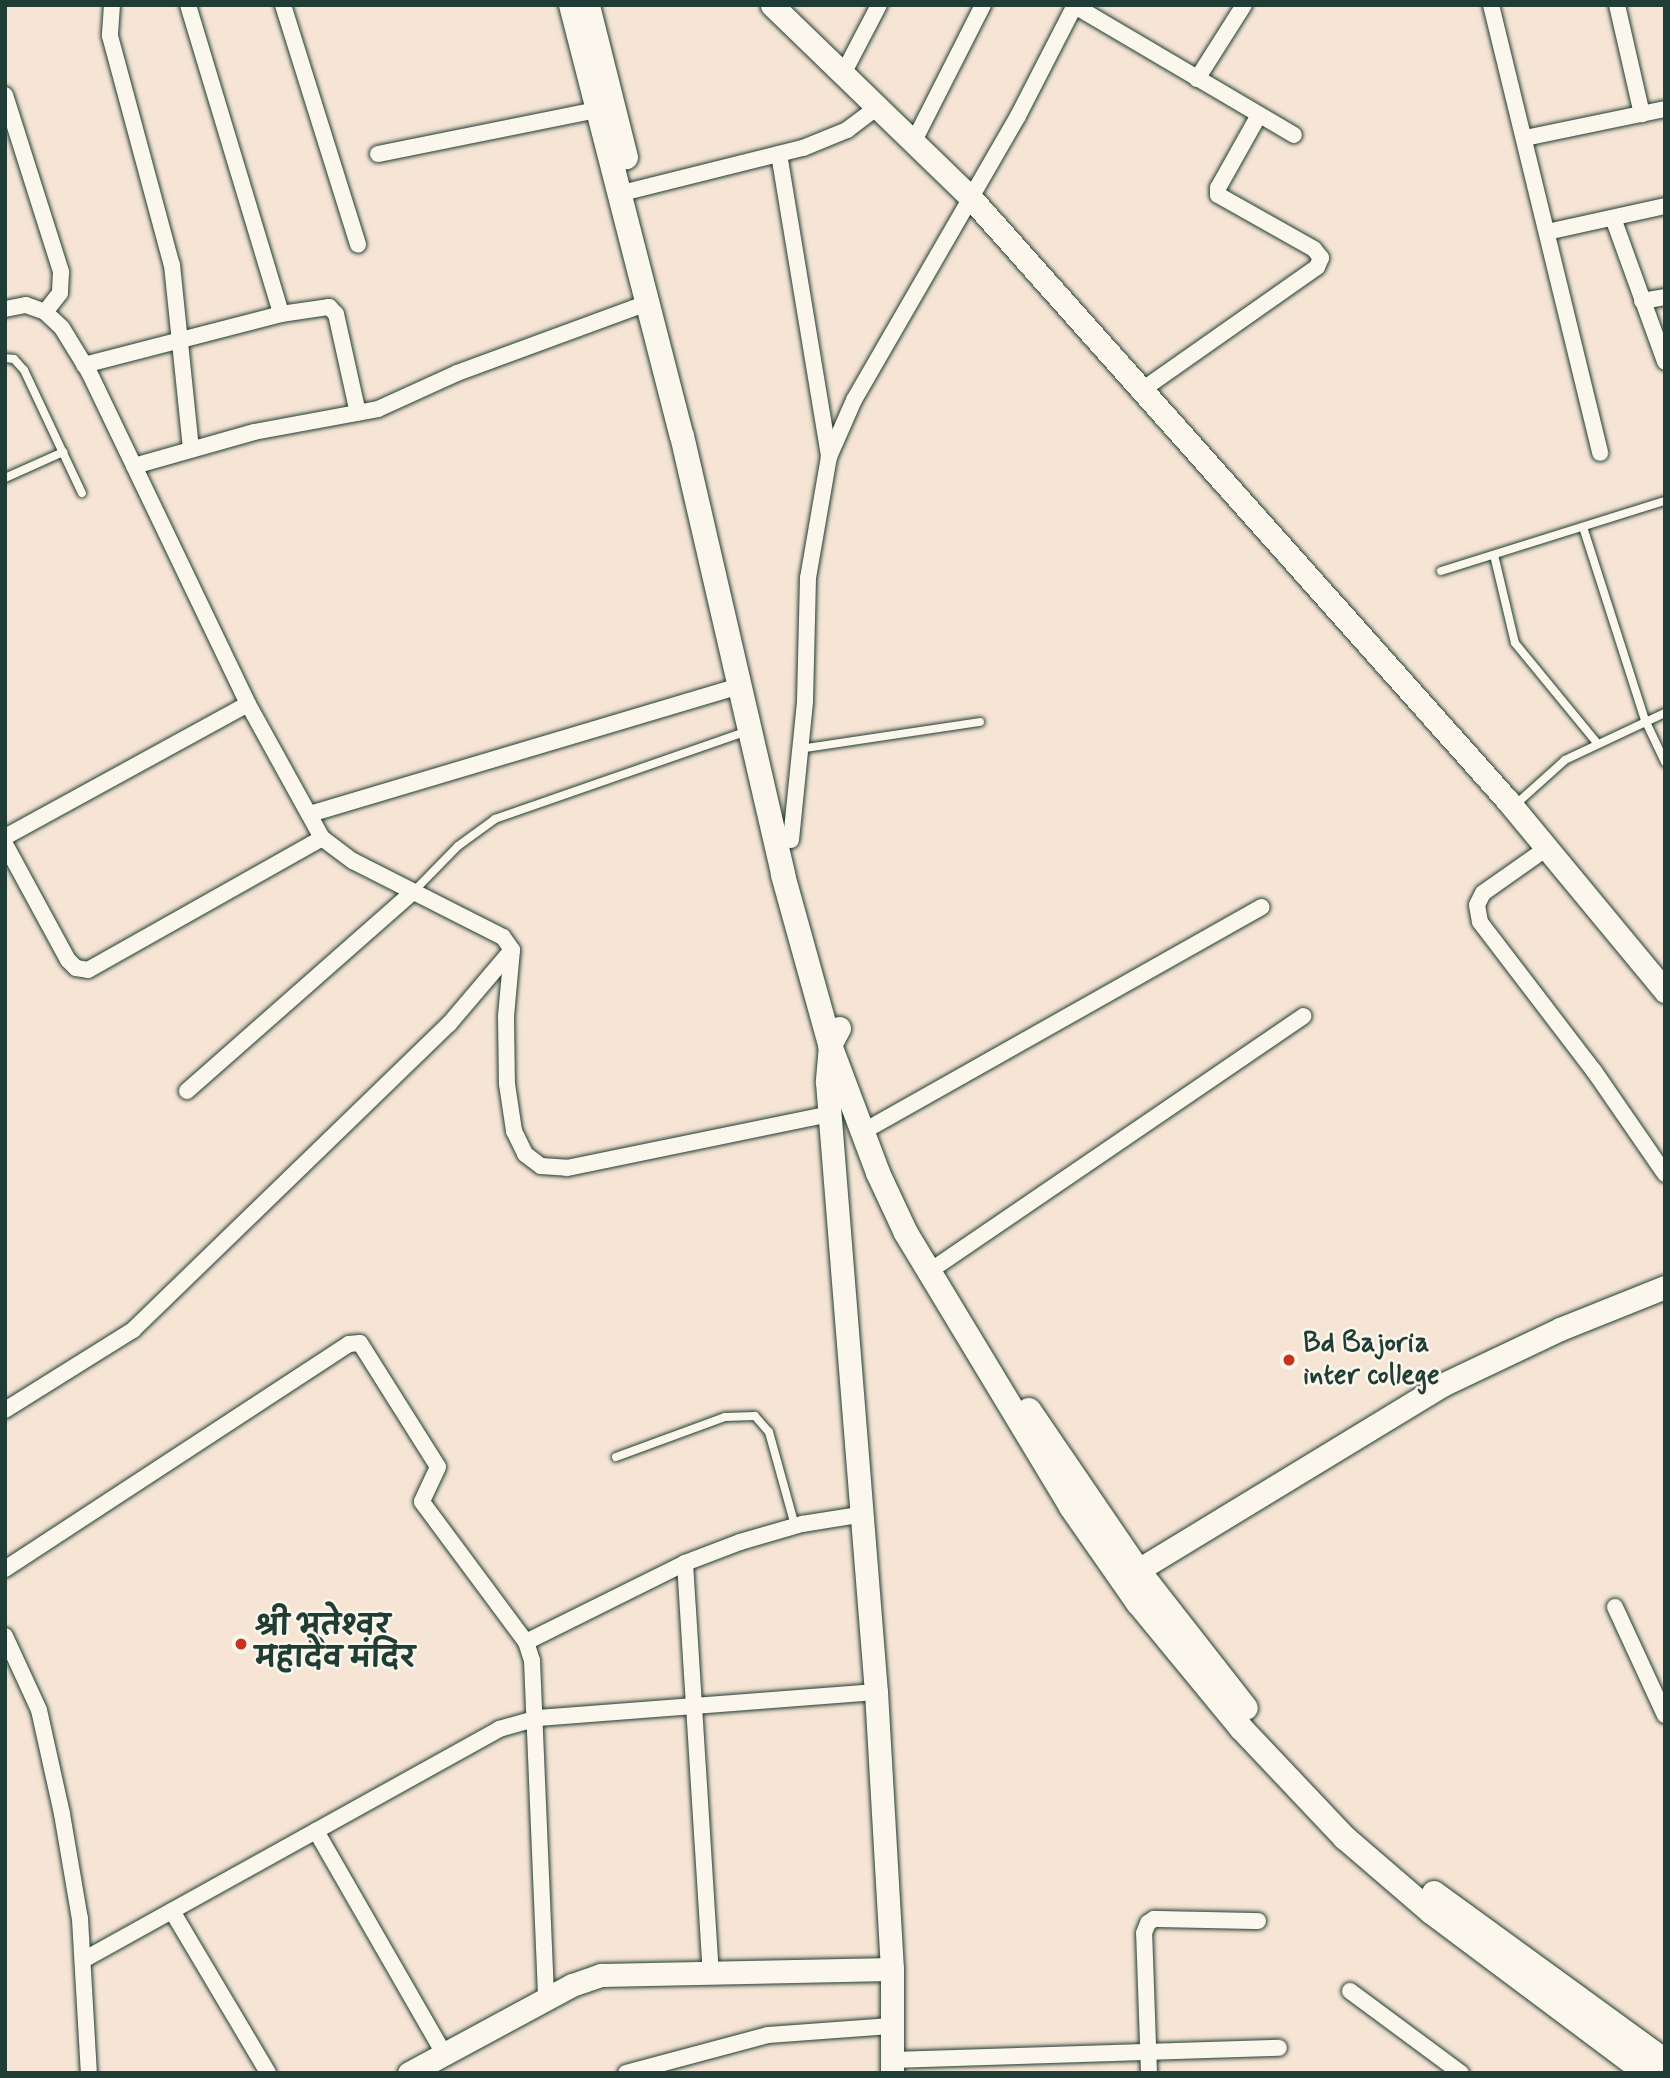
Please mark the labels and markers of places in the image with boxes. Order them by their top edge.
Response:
place label: Bd Bajoria inter college [1303,1327,1441,1393]
marker: Bd Bajoria inter college [1281,1352,1297,1368]
place label: श्री भूतेश्वर महादेव मंदिर [255,1611,415,1677]
marker: श्री भूतेश्वर महादेव मंदिर [233,1636,249,1652]

